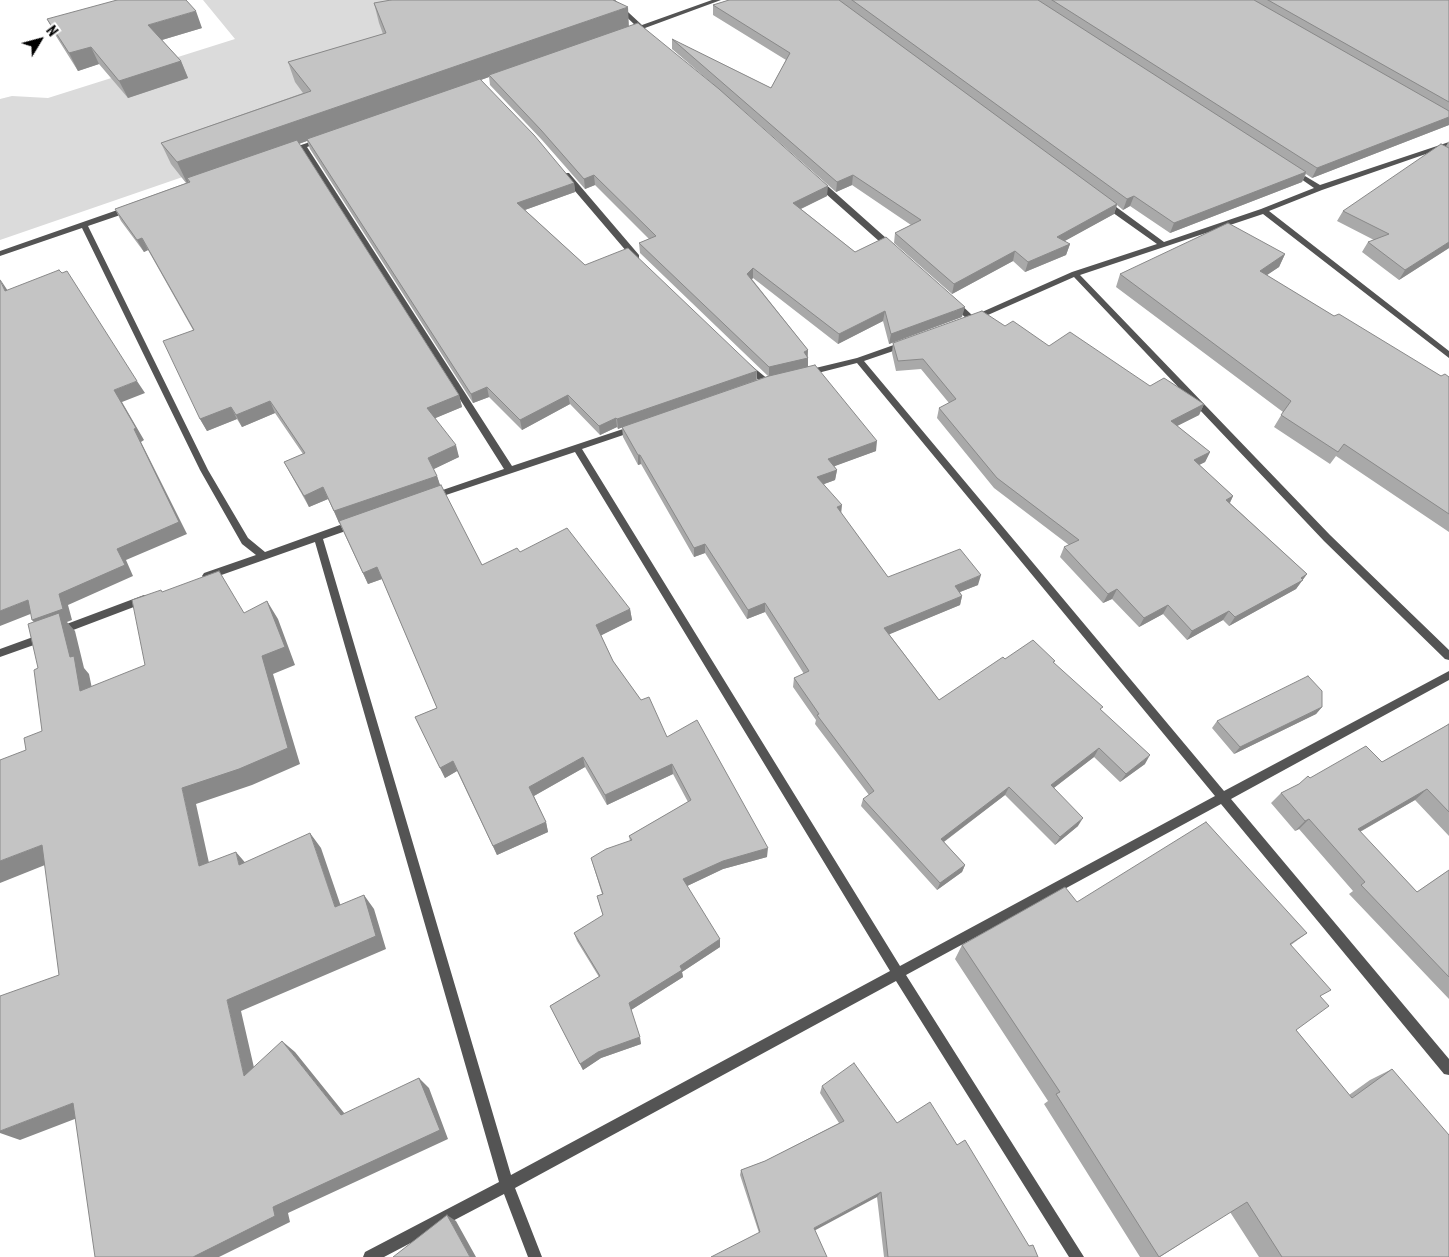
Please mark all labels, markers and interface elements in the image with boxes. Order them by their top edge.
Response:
north arrow [15,15,65,65]
text: N [43,23,61,39]

